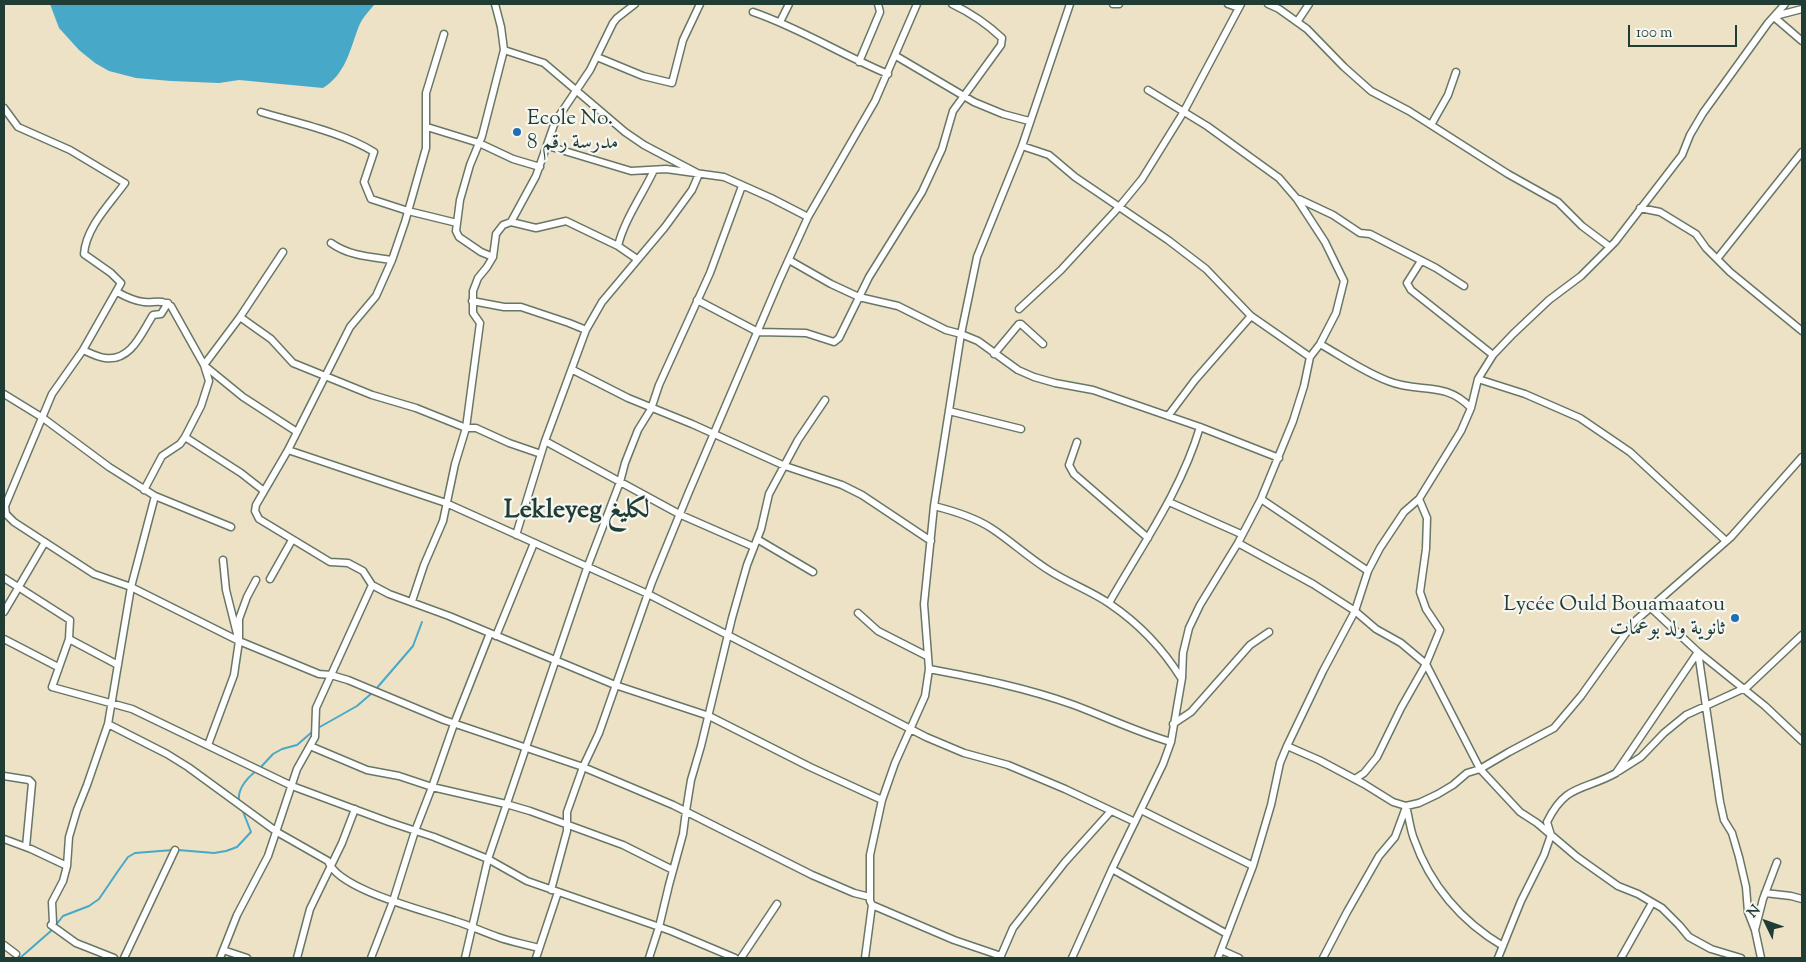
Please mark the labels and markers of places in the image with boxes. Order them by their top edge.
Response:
place label: Ecole No. 8 مدرسة رقم [527,107,618,157]
marker: Ecole No. 8 مدرسة رقم [511,126,523,138]
place label: Lycée Ould Bouamaatou ثانوية ولد بوعمات [1504,593,1725,643]
marker: Lycée Ould Bouamaatou ثانوية ولد بوعمات [1729,612,1741,624]

